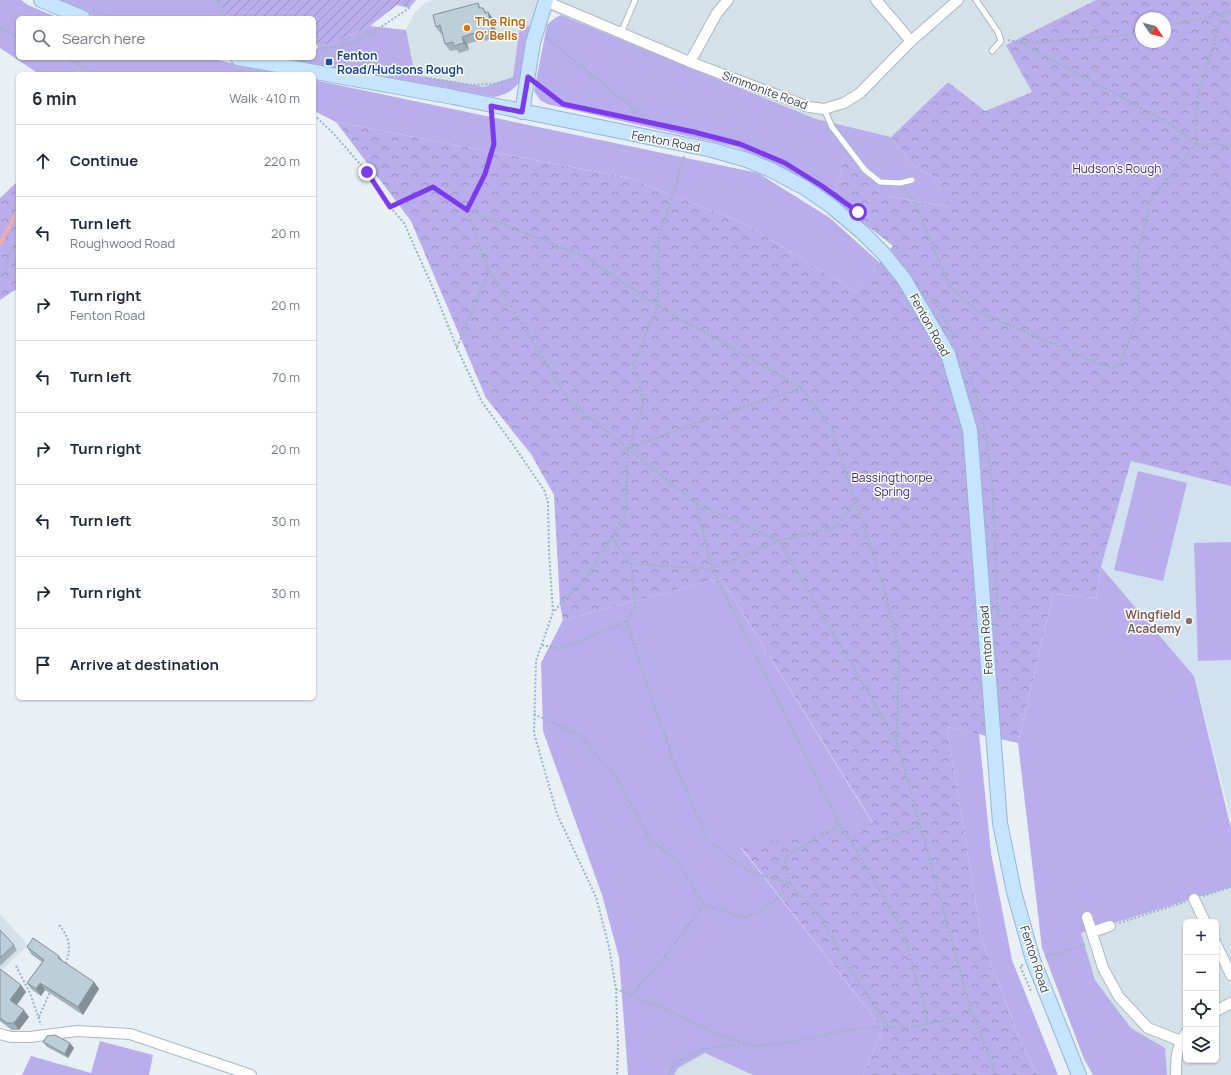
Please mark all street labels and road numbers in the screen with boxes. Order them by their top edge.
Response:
street label: Simmonite Road [720,67,810,113]
street label: Fenton Road [630,126,702,156]
street label: Fenton Road [906,290,954,360]
street label: Fenton Road [975,605,997,675]
street label: Fenton Road [1016,923,1054,995]

